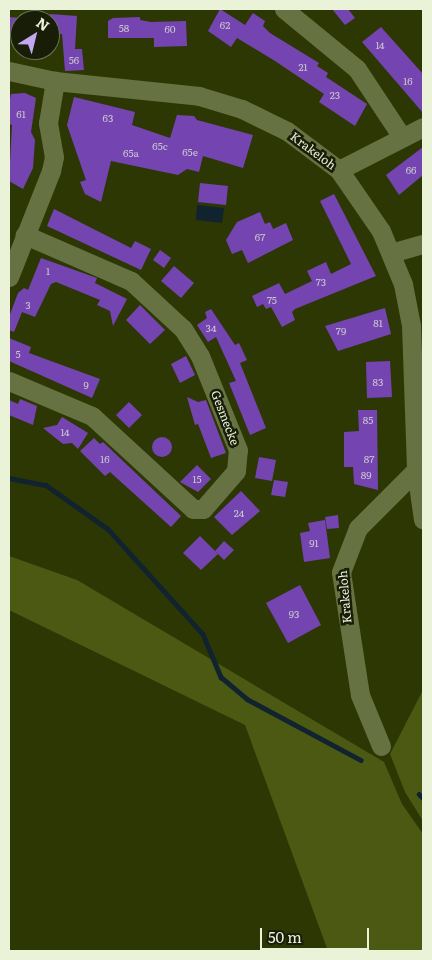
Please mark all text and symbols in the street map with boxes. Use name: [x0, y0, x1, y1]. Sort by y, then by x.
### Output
north arrow: [10, 10, 60, 60]
text: N: [33, 12, 54, 35]
house number: 62: [220, 19, 230, 31]
house number: 58: [119, 22, 129, 34]
house number: 60: [164, 23, 176, 35]
house number: 14: [375, 39, 385, 51]
house number: 56: [69, 54, 79, 66]
house number: 21: [298, 61, 308, 73]
house number: 16: [403, 75, 413, 87]
house number: 23: [330, 89, 340, 101]
house number: 61: [16, 108, 26, 120]
house number: 63: [103, 112, 113, 124]
street label: Krakeloh: [287, 129, 339, 173]
house number: 65c: [152, 140, 168, 152]
house number: 65e: [182, 146, 198, 158]
house number: 65a: [123, 147, 139, 159]
house number: 66: [406, 164, 416, 176]
house number: 67: [255, 231, 265, 243]
house number: 1: [46, 265, 50, 277]
house number: 73: [316, 276, 326, 288]
house number: 75: [267, 294, 277, 306]
house number: 3: [25, 299, 31, 311]
house number: 81: [373, 317, 383, 329]
house number: 34: [206, 322, 216, 334]
house number: 79: [336, 325, 346, 337]
house number: 5: [15, 348, 21, 360]
house number: 83: [373, 376, 383, 388]
house number: 9: [83, 379, 89, 391]
street label: Gesmecke: [208, 389, 242, 447]
house number: 85: [363, 414, 373, 426]
house number: 14: [60, 426, 70, 438]
house number: 16: [100, 453, 110, 465]
house number: 87: [364, 453, 374, 465]
house number: 89: [361, 469, 371, 481]
house number: 15: [192, 473, 202, 485]
house number: 24: [234, 507, 244, 519]
house number: 91: [309, 537, 319, 549]
street label: Krakeloh: [336, 570, 354, 624]
house number: 93: [289, 608, 299, 620]
scale bar: [262, 918, 371, 950]
text: 50 m: [268, 925, 302, 948]

